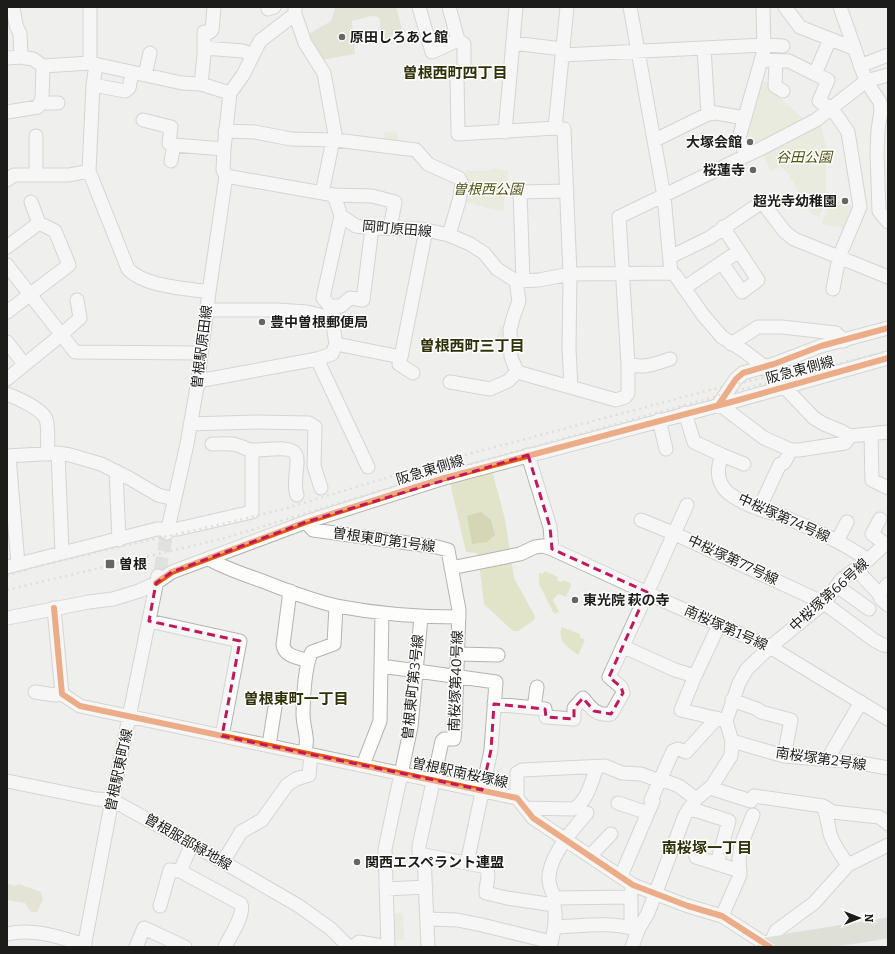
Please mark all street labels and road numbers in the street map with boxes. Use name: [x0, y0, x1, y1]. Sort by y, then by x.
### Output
street label: 岡町原田線: [361, 217, 433, 241]
street label: 曽根駅原田線: [188, 304, 216, 390]
street label: 阪急東側線: [764, 353, 836, 387]
street label: 阪急東側線: [394, 452, 466, 488]
street label: 中桜塚第74号線: [735, 490, 833, 546]
street label: 曽根東町第1号線: [331, 524, 437, 556]
street label: 中桜塚第77号線: [685, 532, 781, 588]
street label: 中桜塚第66号線: [786, 555, 872, 635]
street label: 南桜塚第1号線: [682, 602, 770, 654]
street label: 南桜塚第40号線: [446, 630, 466, 732]
street label: 曽根東町第3号線: [399, 633, 427, 741]
street label: 曽根駅東町線: [102, 727, 136, 813]
street label: 南桜塚第2号線: [774, 744, 868, 774]
street label: 曽根駅南桜塚線: [410, 754, 510, 792]
street label: 曽根服部緑地線: [141, 810, 235, 874]

